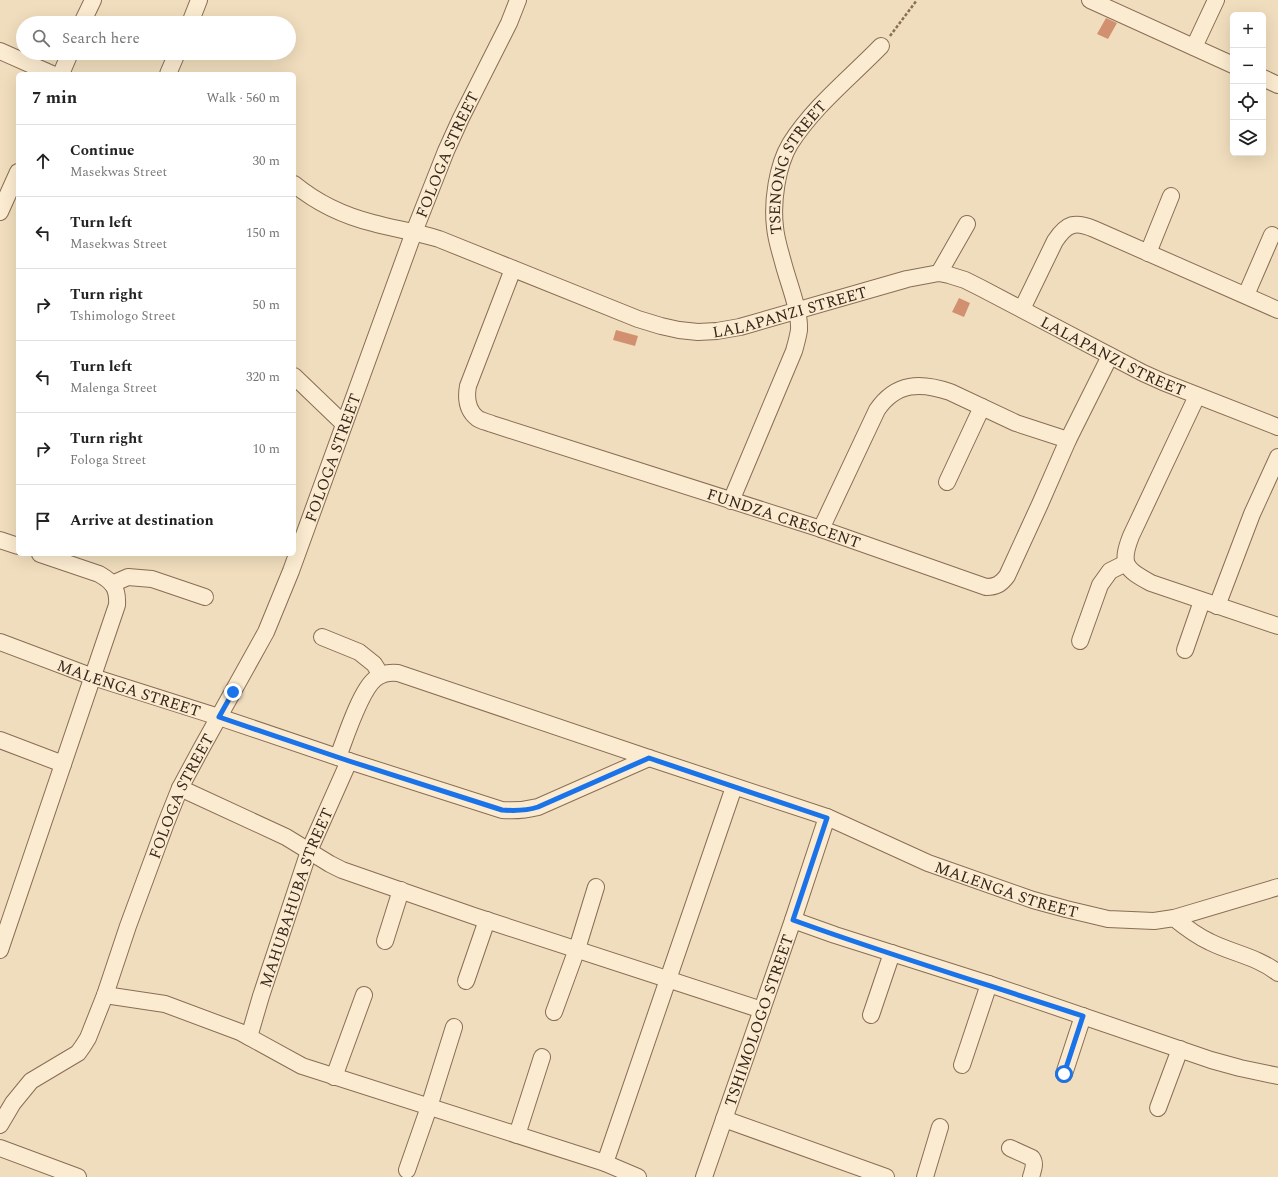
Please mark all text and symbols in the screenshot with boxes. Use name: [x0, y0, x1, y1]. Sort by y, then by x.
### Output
map controls: [1230, 12, 1266, 156]
button: +: [1230, 12, 1266, 48]
search box: [16, 16, 296, 60]
icon: search: [30, 27, 52, 49]
text: Search here: [62, 27, 140, 50]
button: −: [1230, 48, 1266, 84]
button: locate: [1230, 84, 1266, 120]
text: 7 min: [32, 85, 77, 111]
street label: FOLOGA STREET: [410, 87, 486, 222]
text: Walk · 560 m: [206, 88, 280, 108]
street label: TSENONG STREET: [763, 95, 833, 236]
button: layers: [1230, 120, 1266, 156]
text: Continue: [70, 139, 135, 162]
icon: ahead: [32, 150, 54, 172]
text: 30 m: [253, 151, 280, 171]
text: Masekwas Street: [70, 162, 167, 182]
text: Turn left: [70, 211, 132, 234]
icon: left: [32, 222, 54, 244]
text: 150 m: [246, 223, 280, 243]
text: Masekwas Street: [70, 234, 167, 254]
street label: LALAPANZI STREET: [711, 280, 870, 345]
text: Turn right: [70, 283, 143, 306]
icon: right: [32, 294, 54, 316]
text: 50 m: [253, 295, 280, 315]
text: Tshimologo Street: [70, 306, 176, 326]
street label: LALAPANZI STREET: [1036, 310, 1189, 403]
text: Turn left: [70, 355, 132, 378]
icon: left: [32, 366, 54, 388]
text: 320 m: [246, 367, 280, 387]
text: Malenga Street: [70, 378, 157, 398]
street label: FOLOGA STREET: [299, 390, 368, 526]
text: Turn right: [70, 427, 143, 450]
icon: right: [32, 438, 54, 460]
text: 10 m: [253, 439, 280, 459]
text: Fologa Street: [70, 450, 146, 470]
street label: FUNDZA CRESCENT: [704, 482, 864, 555]
text: Arrive at destination: [70, 509, 214, 532]
icon: arrive: [32, 510, 54, 532]
street label: MALENGA STREET: [53, 654, 204, 724]
route end: [224, 683, 242, 701]
street label: FOLOGA STREET: [143, 729, 220, 862]
street label: MAHUBAHUBA STREET: [254, 804, 340, 991]
street label: MALENGA STREET: [931, 855, 1081, 925]
street label: TSHIMOLOGO STREET: [718, 931, 800, 1110]
route start: [1055, 1065, 1073, 1083]

